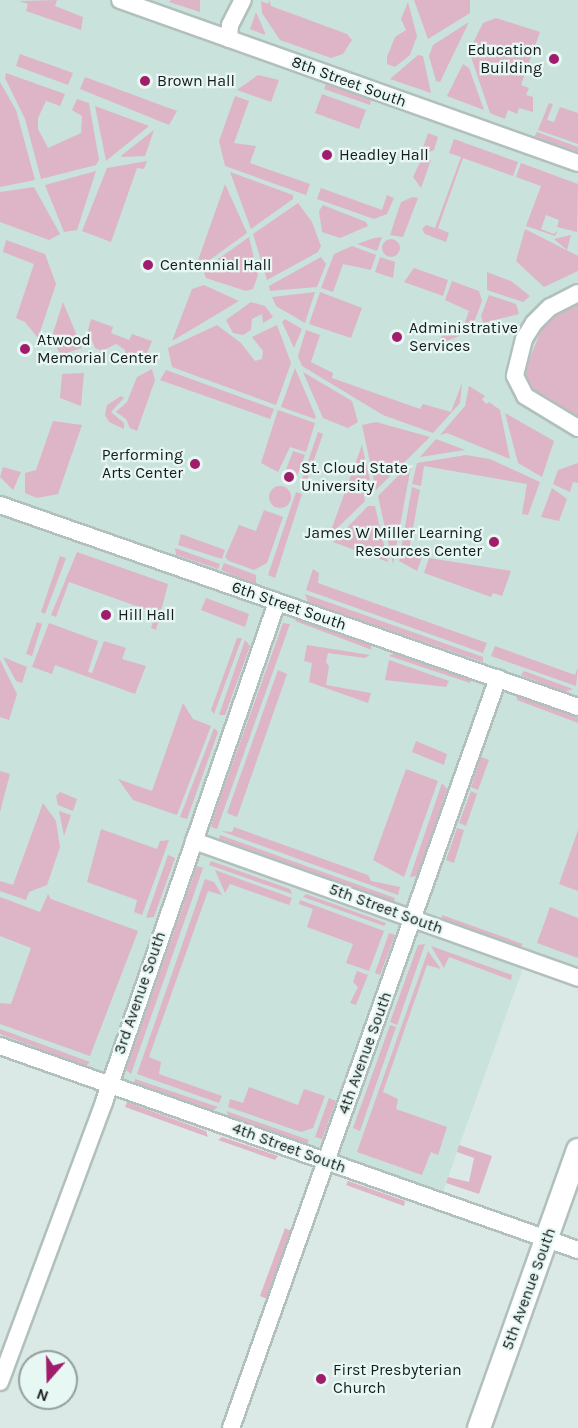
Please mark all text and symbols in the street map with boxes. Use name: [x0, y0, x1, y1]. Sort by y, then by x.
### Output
place label: Education Building: [468, 40, 542, 78]
street label: 8th Street South: [289, 52, 409, 112]
marker: Education Building: [547, 52, 561, 66]
place label: Brown Hall: [157, 71, 235, 91]
marker: Brown Hall: [138, 74, 152, 88]
place label: Headley Hall: [339, 145, 429, 165]
marker: Headley Hall: [320, 148, 334, 162]
place label: Centennial Hall: [160, 255, 272, 275]
marker: Centennial Hall: [141, 258, 155, 272]
place label: Administrative Services: [409, 318, 518, 356]
place label: Atwood Memorial Center: [37, 330, 158, 368]
marker: Administrative Services: [390, 330, 404, 344]
marker: Atwood Memorial Center: [18, 342, 32, 356]
place label: Performing Arts Center: [102, 445, 183, 483]
marker: Performing Arts Center: [188, 457, 202, 471]
place label: St. Cloud State University: [301, 458, 408, 496]
marker: St. Cloud State University: [282, 470, 296, 484]
place label: James W Miller Learning Resources Center: [305, 523, 482, 561]
marker: James W Miller Learning Resources Center: [487, 535, 501, 549]
street label: 6th Street South: [229, 577, 349, 635]
place label: Hill Hall: [118, 605, 175, 625]
marker: Hill Hall: [99, 608, 113, 622]
street label: 5th Street South: [326, 879, 446, 939]
street label: 3rd Avenue South: [110, 929, 170, 1057]
street label: 4th Avenue South: [334, 989, 396, 1117]
street label: 4th Street South: [229, 1118, 349, 1178]
street label: 5th Avenue South: [498, 1225, 560, 1353]
north arrow: [18, 1350, 78, 1410]
place label: First Presbyterian Church: [333, 1360, 462, 1398]
marker: First Presbyterian Church: [314, 1372, 328, 1386]
text: N: [34, 1385, 51, 1406]

